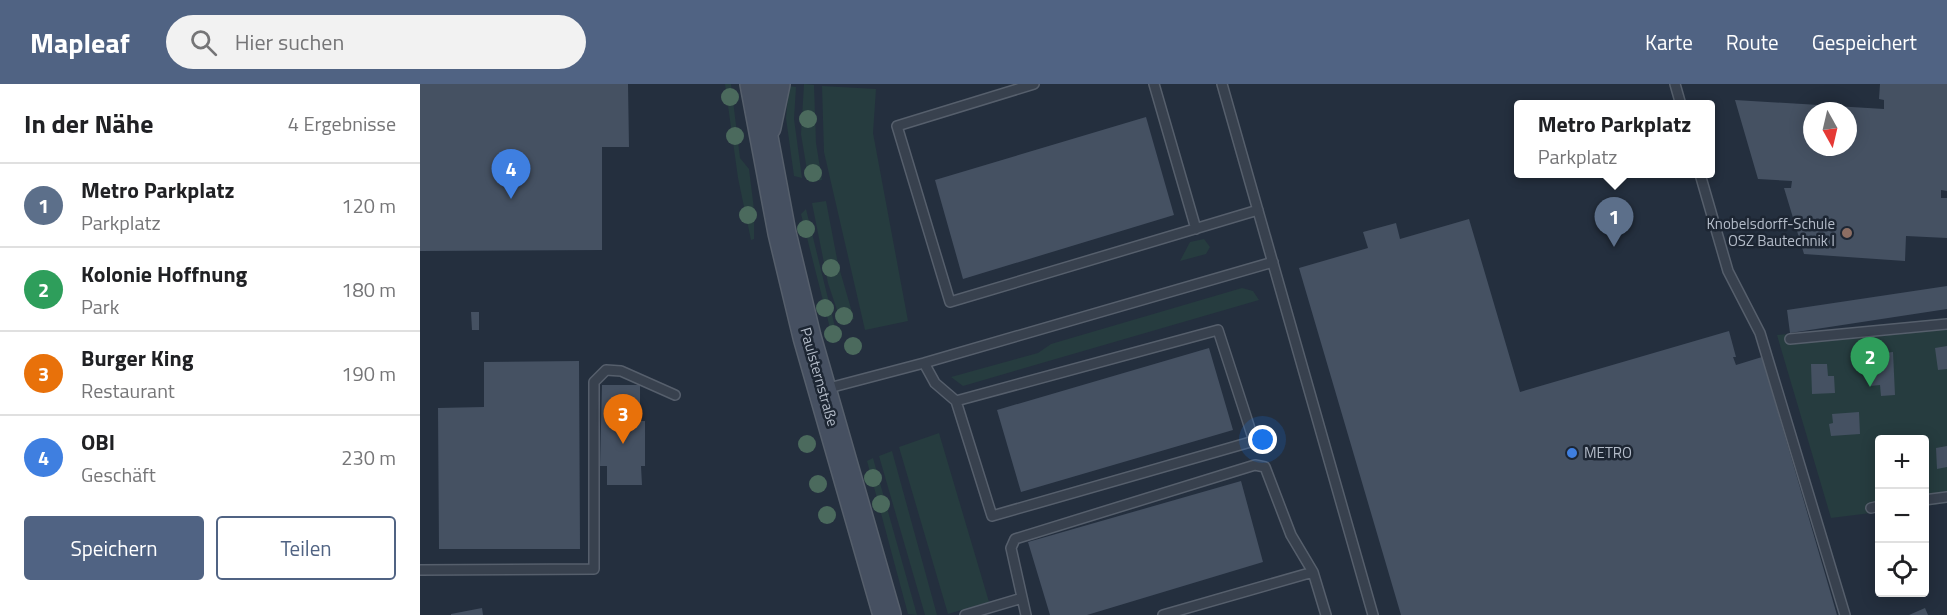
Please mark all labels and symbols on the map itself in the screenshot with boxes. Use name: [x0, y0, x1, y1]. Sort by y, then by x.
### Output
north arrow: [1803, 102, 1857, 156]
pin: 4: [492, 150, 530, 199]
pin: 1: [1594, 198, 1634, 247]
place label: Knobelsdorff-Schule OSZ Bautechnik I: [1706, 212, 1835, 252]
marker: Knobelsdorff-Schule OSZ Bautechnik I: [1840, 226, 1854, 240]
street label: Paulsternstraße: [794, 325, 845, 429]
pin: 2: [1850, 338, 1890, 387]
pin: 3: [604, 394, 642, 444]
your location: [1248, 425, 1277, 454]
place label: METRO: [1584, 441, 1632, 464]
marker: METRO: [1565, 446, 1579, 460]

